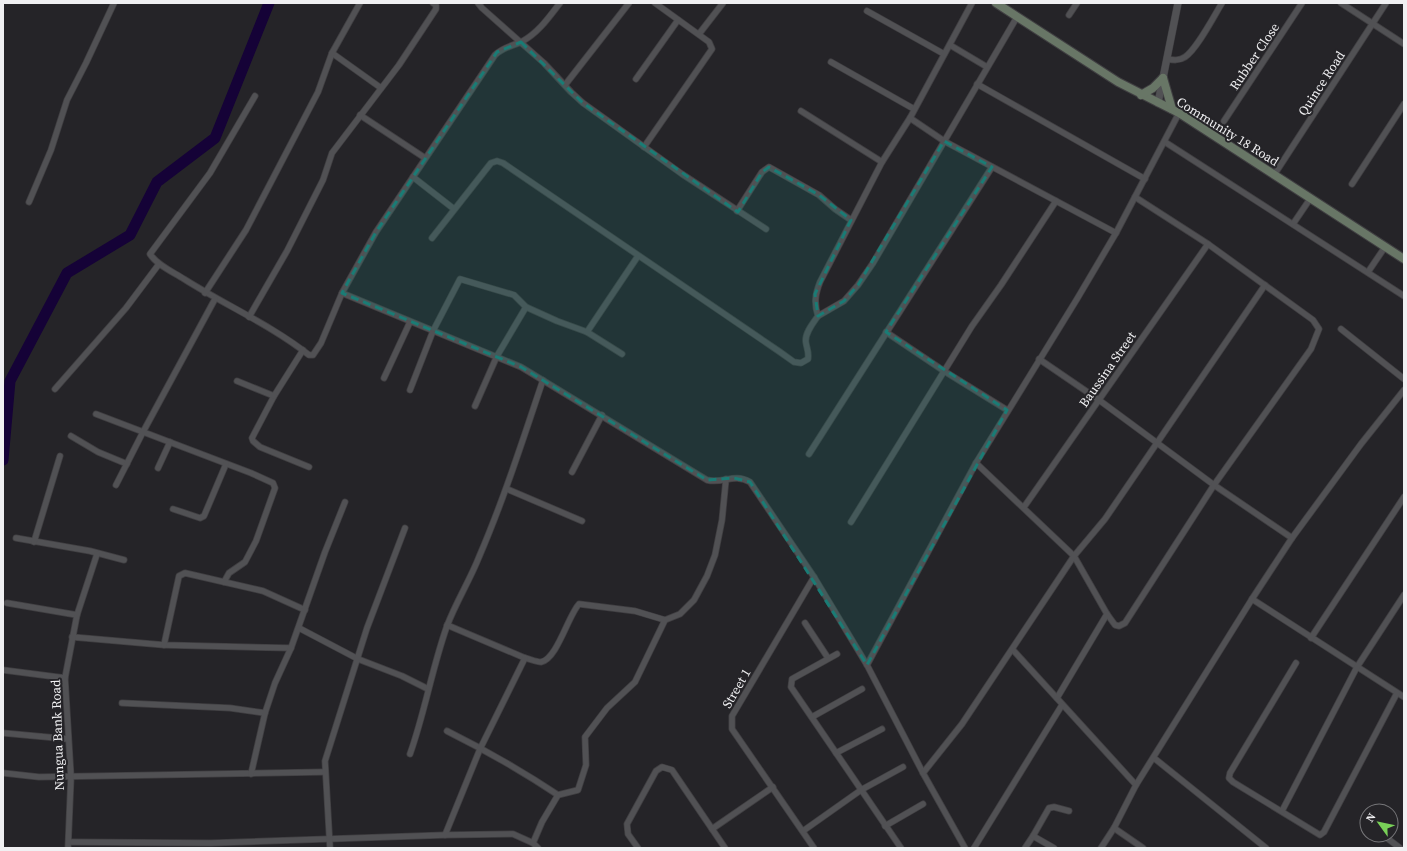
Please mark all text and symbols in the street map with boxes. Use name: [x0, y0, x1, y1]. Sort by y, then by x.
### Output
street label: Rubber Close: [1226, 19, 1283, 93]
street label: Quince Road: [1294, 47, 1349, 119]
street label: Community 18 Road: [1173, 93, 1283, 170]
street label: Baussina Street: [1075, 327, 1140, 410]
street label: Street 1: [718, 665, 755, 711]
street label: Nungua Bank Road: [47, 679, 68, 791]
north arrow: [1359, 803, 1399, 843]
text: N: [1363, 810, 1380, 825]

